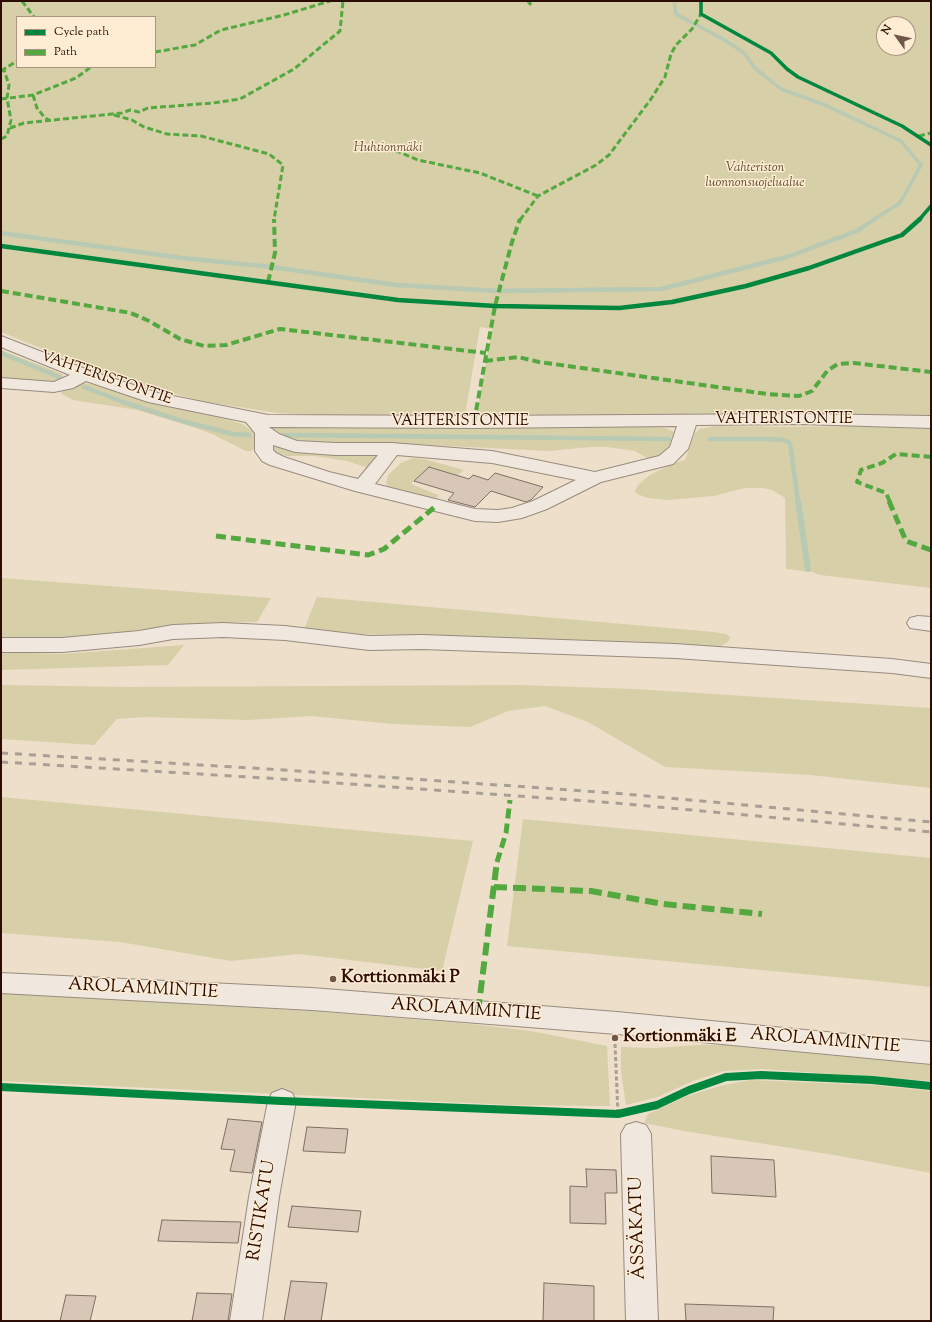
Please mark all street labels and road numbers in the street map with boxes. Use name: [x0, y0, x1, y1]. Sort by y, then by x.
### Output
street label: VAHTERISTONTIE: [38, 348, 174, 410]
street label: VAHTERISTONTIE: [715, 411, 853, 429]
street label: VAHTERISTONTIE: [391, 413, 529, 431]
street label: AROLAMMINTIE: [67, 975, 219, 1005]
street label: AROLAMMINTIE: [390, 995, 542, 1027]
street label: AROLAMMINTIE: [749, 1025, 901, 1059]
street label: RISTIKATU: [244, 1159, 282, 1263]
street label: ÄSSÄKATU: [626, 1176, 652, 1280]

